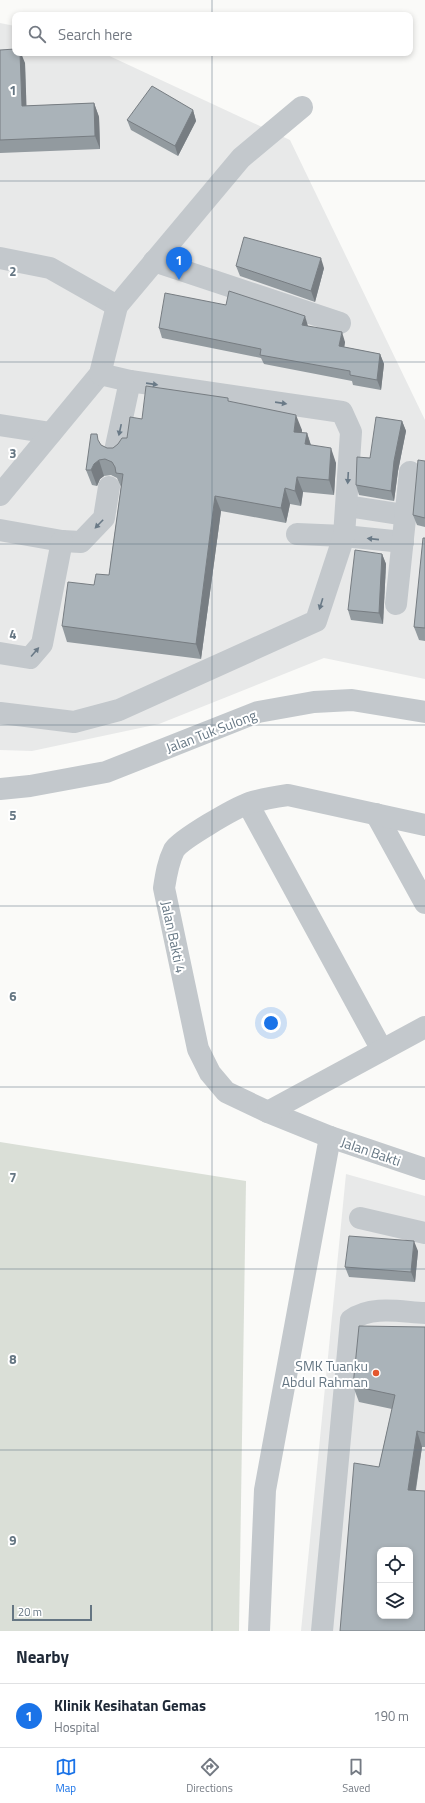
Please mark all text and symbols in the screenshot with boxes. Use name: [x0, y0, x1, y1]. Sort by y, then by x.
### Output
search box: [12, 12, 413, 56]
icon: search: [26, 23, 48, 45]
text: Search here: [58, 23, 132, 46]
text: 1: [9, 80, 17, 100]
pin: 1: [166, 247, 192, 280]
text: 2: [9, 261, 17, 281]
one-way arrow: [146, 381, 158, 387]
one-way arrow: [275, 400, 287, 406]
one-way arrow: [116, 424, 122, 436]
text: 3: [9, 443, 17, 463]
one-way arrow: [345, 472, 352, 484]
one-way arrow: [94, 519, 104, 529]
one-way arrow: [367, 536, 379, 542]
one-way arrow: [318, 598, 324, 610]
text: 4: [9, 624, 17, 644]
one-way arrow: [31, 646, 40, 657]
street label: Jalan Tuk Sulong: [163, 704, 259, 758]
text: 5: [9, 805, 17, 825]
street label: Jalan Bakti 4: [156, 899, 192, 975]
text: 6: [9, 986, 17, 1006]
your location: [261, 1013, 281, 1033]
street label: Jalan Bakti: [338, 1131, 404, 1171]
text: 7: [9, 1167, 17, 1187]
text: 8: [9, 1349, 17, 1369]
place label: SMK Tuanku Abdul Rahman: [282, 1355, 368, 1392]
marker: SMK Tuanku Abdul Rahman: [371, 1368, 381, 1378]
text: 9: [9, 1530, 17, 1550]
map controls: [377, 1547, 413, 1619]
button: locate: [377, 1547, 413, 1583]
button: layers: [377, 1583, 413, 1619]
scale bar: [12, 1603, 92, 1622]
text: 20 m: [18, 1604, 42, 1620]
text: Nearby: [16, 1644, 69, 1670]
text: Klinik Kesihatan Gemas: [54, 1694, 206, 1717]
text: 1: [25, 1706, 33, 1726]
text: 190 m: [373, 1706, 409, 1726]
text: Hospital: [54, 1717, 99, 1737]
tab: Map: [55, 1756, 77, 1796]
tab: Directions: [186, 1756, 233, 1796]
tab: Saved: [342, 1756, 370, 1796]

